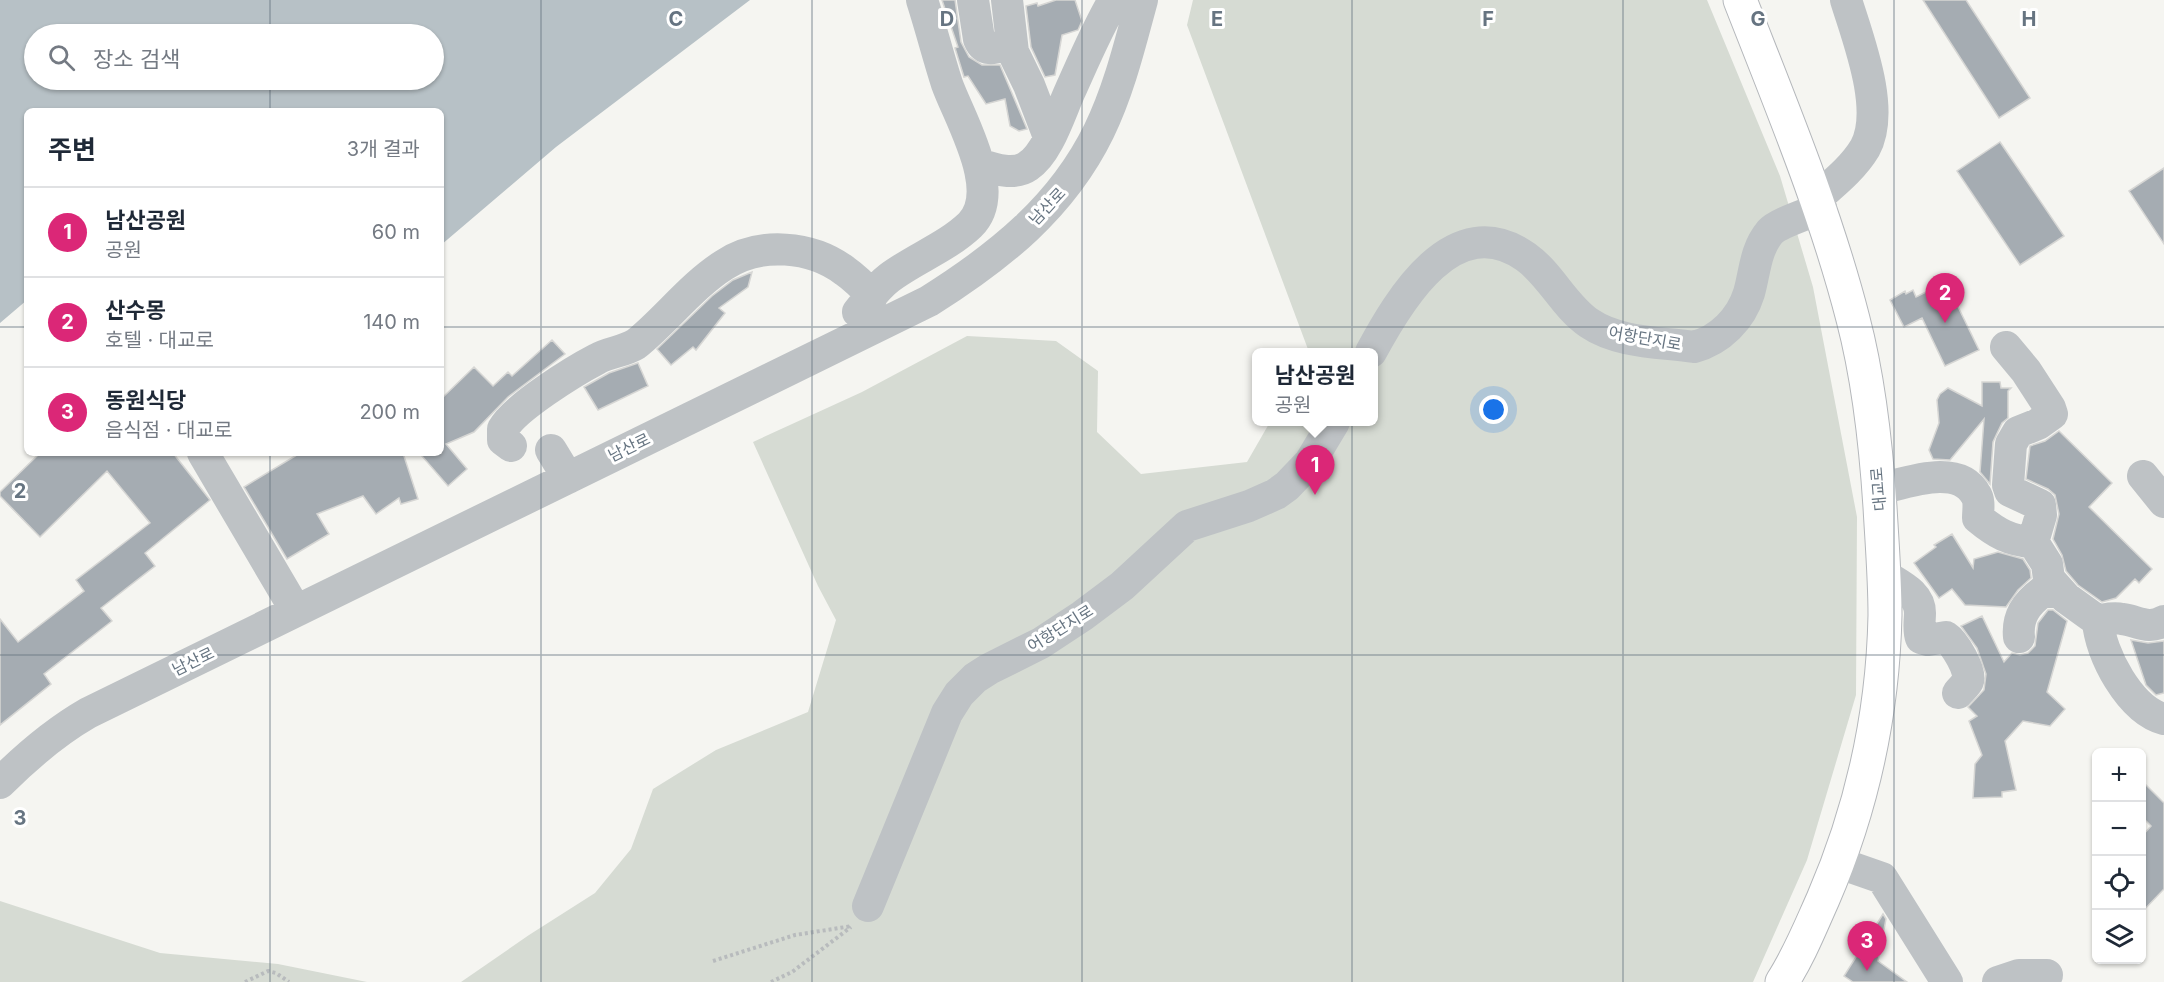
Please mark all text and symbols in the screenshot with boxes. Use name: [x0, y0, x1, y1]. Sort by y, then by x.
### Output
text: C: [669, 7, 683, 31]
text: D: [940, 7, 954, 31]
text: E: [1211, 7, 1223, 31]
text: F: [1482, 7, 1494, 31]
text: G: [1750, 7, 1766, 31]
text: H: [2022, 7, 2036, 31]
search box: [24, 24, 444, 90]
icon: search: [45, 41, 78, 74]
text: 장소 검색: [93, 46, 180, 72]
text: 주변: [48, 134, 96, 165]
text: 3개 결과: [347, 137, 420, 161]
street label: 남산로: [1025, 183, 1070, 229]
text: 남산공원: [105, 207, 186, 233]
text: 1: [63, 220, 72, 244]
text: 60 m: [372, 220, 420, 244]
text: 공원: [105, 238, 142, 262]
pin: 2: [1926, 274, 1964, 323]
text: 산수몽: [105, 297, 166, 323]
text: 2: [61, 310, 74, 334]
text: 140 m: [363, 310, 420, 334]
street label: 어항단지로: [1607, 322, 1683, 354]
text: 호텔 · 대교로: [105, 328, 214, 352]
popup: [1252, 348, 1378, 426]
text: 남산공원: [1275, 362, 1355, 388]
text: 동원식당: [105, 387, 186, 413]
text: 공원: [1275, 393, 1311, 417]
your location: [1479, 395, 1508, 424]
text: 3: [61, 400, 74, 424]
text: 200 m: [359, 400, 420, 424]
text: 음식점 · 대교로: [105, 418, 232, 442]
street label: 남산로: [605, 428, 653, 466]
pin: 1: [1296, 446, 1334, 495]
street label: 대교로: [1866, 466, 1890, 512]
text: 2: [14, 479, 26, 503]
street label: 어항단지로: [1023, 600, 1097, 656]
street label: 남산로: [169, 642, 217, 680]
map controls: [2092, 748, 2146, 964]
button: +: [2092, 748, 2146, 802]
button: −: [2092, 802, 2146, 856]
text: 3: [14, 806, 26, 830]
button: locate: [2092, 856, 2146, 910]
button: layers: [2092, 910, 2146, 964]
pin: 3: [1848, 922, 1886, 971]

